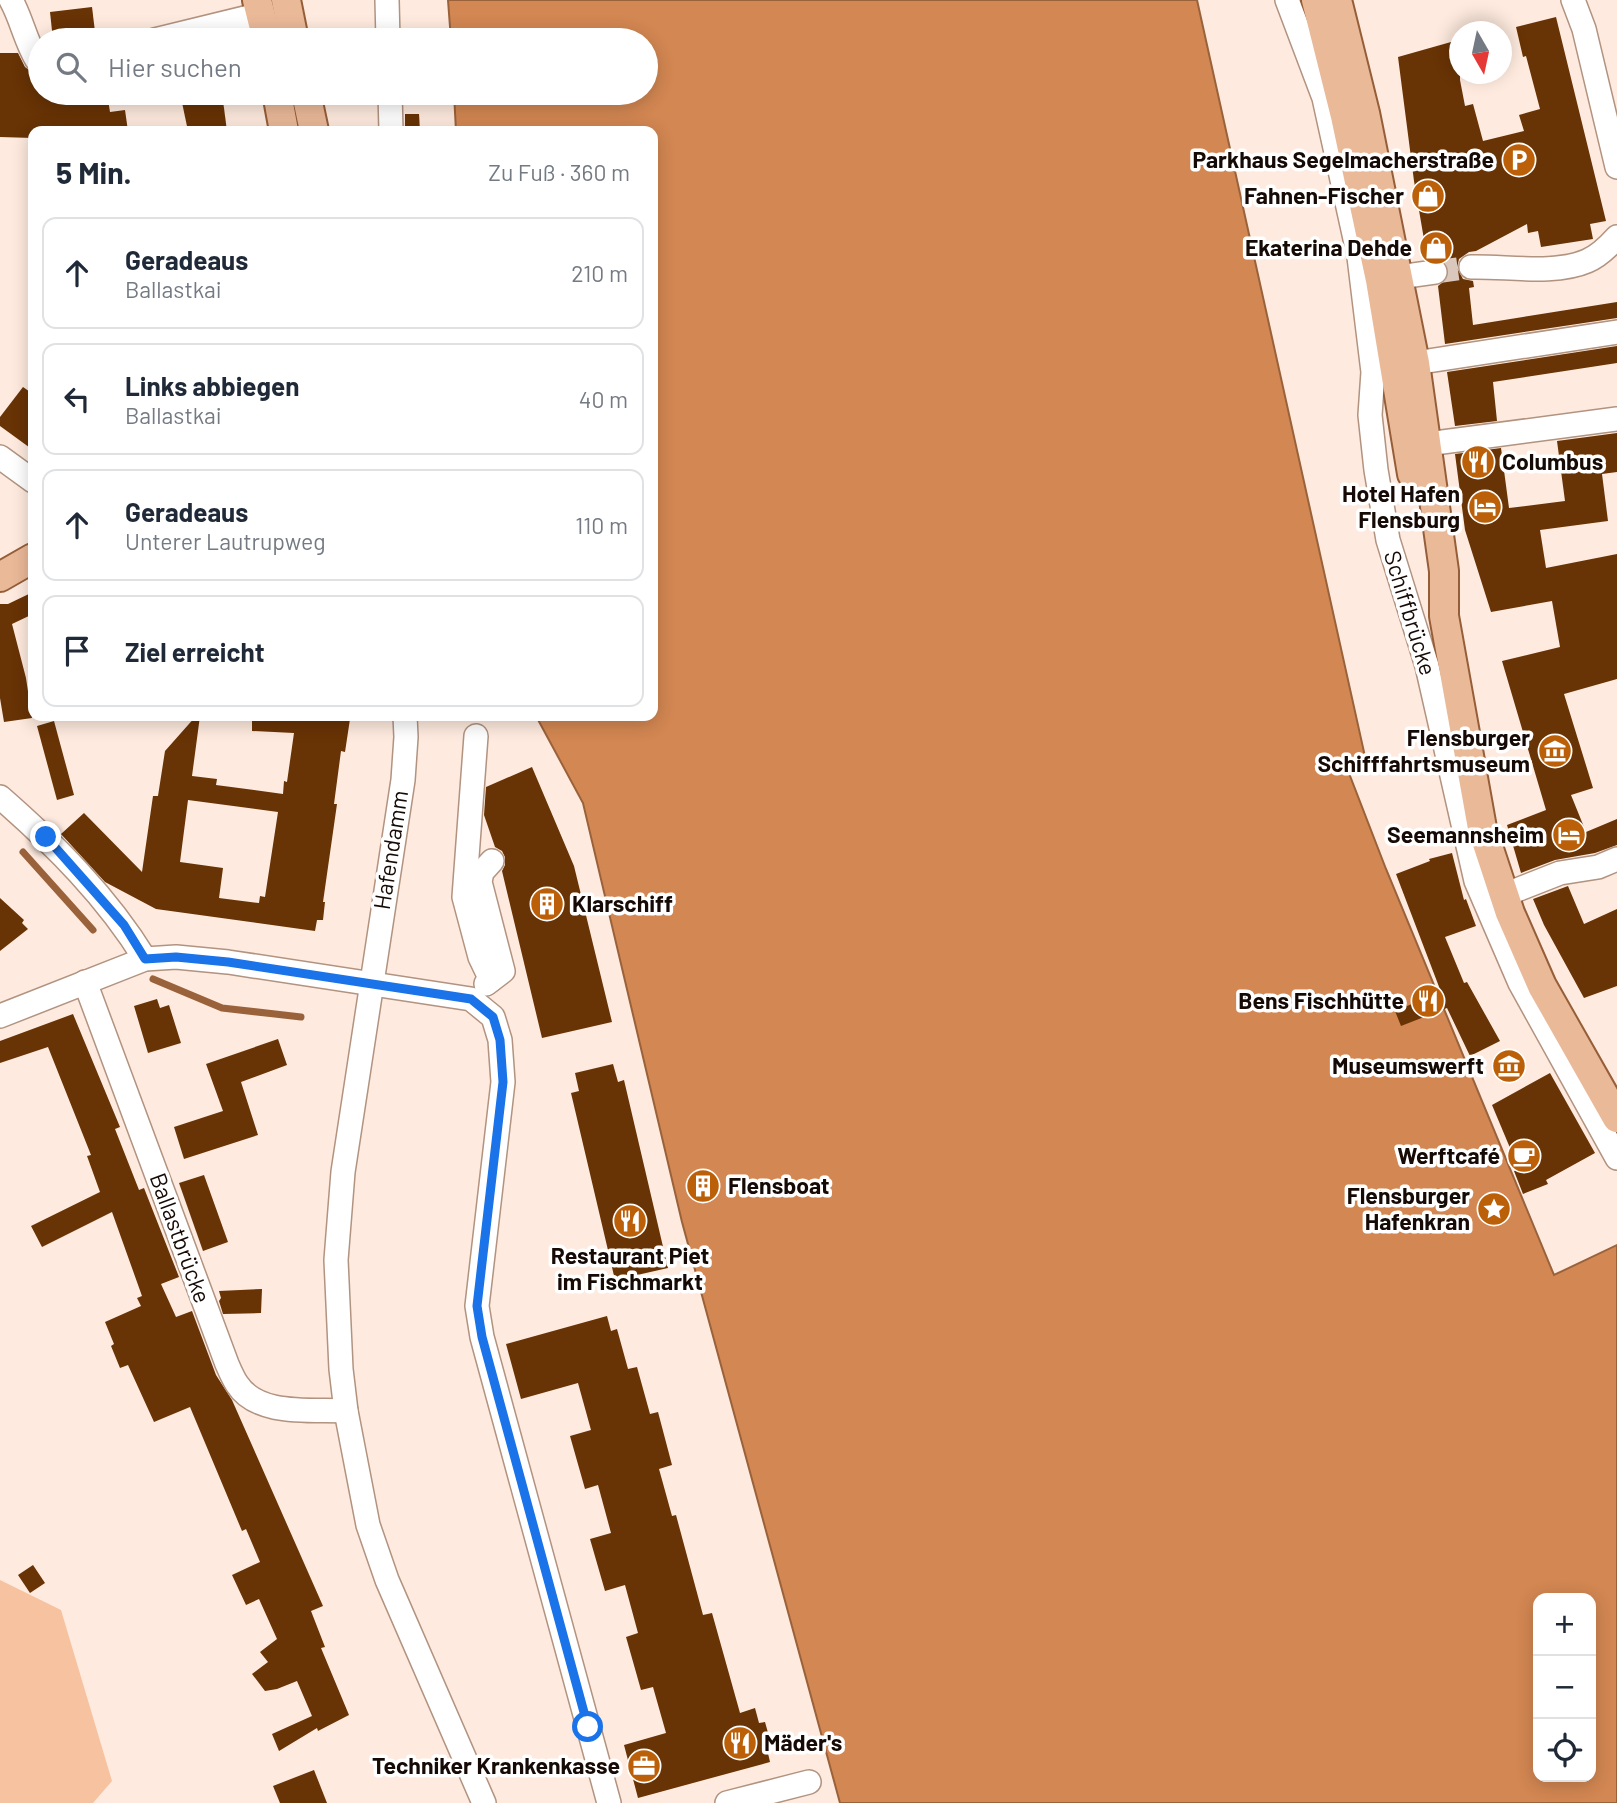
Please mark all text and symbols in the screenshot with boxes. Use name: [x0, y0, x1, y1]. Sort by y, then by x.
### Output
north arrow: [1449, 21, 1512, 84]
search box: [28, 28, 658, 105]
icon: search: [52, 48, 90, 86]
text: Hier suchen: [108, 51, 242, 82]
parking icon: Parkhaus Segelmacherstraße: [1500, 141, 1538, 179]
place label: Parkhaus Segelmacherstraße: [1192, 145, 1494, 173]
text: 5 Min.: [56, 154, 132, 190]
text: Zu Fuß · 360 m: [488, 158, 630, 186]
shop icon: Fahnen-Fischer: [1409, 177, 1447, 215]
place label: Fahnen-Fischer: [1244, 181, 1404, 209]
shop icon: Ekaterina Dehde: [1417, 229, 1455, 267]
place label: Ekaterina Dehde: [1245, 233, 1412, 261]
text: Geradeaus: [125, 244, 248, 275]
icon: ahead: [58, 254, 96, 292]
text: 210 m: [571, 259, 628, 287]
text: Ballastkai: [125, 275, 222, 303]
text: Links abbiegen: [125, 370, 299, 401]
icon: left: [58, 380, 96, 418]
text: 40 m: [579, 385, 628, 413]
text: Ballastkai: [125, 401, 222, 429]
restaurant icon: Columbus: [1459, 443, 1497, 481]
place label: Columbus: [1502, 447, 1603, 475]
place label: Hotel Hafen Flensburg: [1342, 479, 1460, 533]
hotel icon: Hotel Hafen Flensburg: [1466, 488, 1504, 526]
text: Geradeaus: [125, 496, 248, 527]
icon: ahead: [58, 506, 96, 544]
text: 110 m: [575, 511, 628, 539]
text: Unterer Lautrupweg: [125, 527, 326, 555]
street label: Schiffbrücke: [1379, 547, 1443, 678]
icon: arrive: [58, 632, 96, 670]
text: Ziel erreicht: [125, 636, 265, 667]
place label: Flensburger Schifffahrtsmuseum: [1317, 723, 1530, 777]
museum icon: Flensburger Schifffahrtsmuseum: [1536, 732, 1574, 770]
street label: Hafendamm: [367, 788, 413, 912]
hotel icon: Seemannsheim: [1550, 816, 1588, 854]
place label: Seemannsheim: [1387, 820, 1544, 848]
route end: [30, 821, 61, 852]
building icon: Klarschiff: [528, 885, 566, 923]
place label: Klarschiff: [572, 889, 673, 917]
restaurant icon: Bens Fischhütte: [1409, 982, 1447, 1020]
place label: Bens Fischhütte: [1238, 986, 1404, 1014]
museum icon: Museumswerft: [1490, 1047, 1528, 1085]
place label: Museumswerft: [1332, 1051, 1484, 1079]
cafe icon: Werftcafé: [1505, 1137, 1543, 1175]
place label: Werftcafé: [1397, 1141, 1500, 1169]
building icon: Flensboat: [684, 1167, 722, 1205]
street label: Ballastbrücke: [144, 1169, 217, 1307]
place label: Flensboat: [728, 1171, 830, 1199]
place label: Flensburger Hafenkran: [1347, 1181, 1470, 1235]
place icon: Flensburger Hafenkran: [1475, 1190, 1513, 1228]
restaurant icon: Restaurant Piet im Fischmarkt: [611, 1202, 649, 1240]
place label: Restaurant Piet im Fischmarkt: [551, 1241, 709, 1295]
map controls: [1533, 1593, 1596, 1782]
button: +: [1533, 1593, 1596, 1656]
button: −: [1533, 1656, 1596, 1719]
route start: [572, 1711, 603, 1742]
button: locate: [1533, 1719, 1596, 1782]
restaurant icon: Mäder's: [721, 1724, 759, 1762]
place label: Mäder's: [764, 1728, 842, 1756]
office icon: Techniker Krankenkasse: [625, 1747, 663, 1785]
place label: Techniker Krankenkasse: [372, 1751, 620, 1779]

